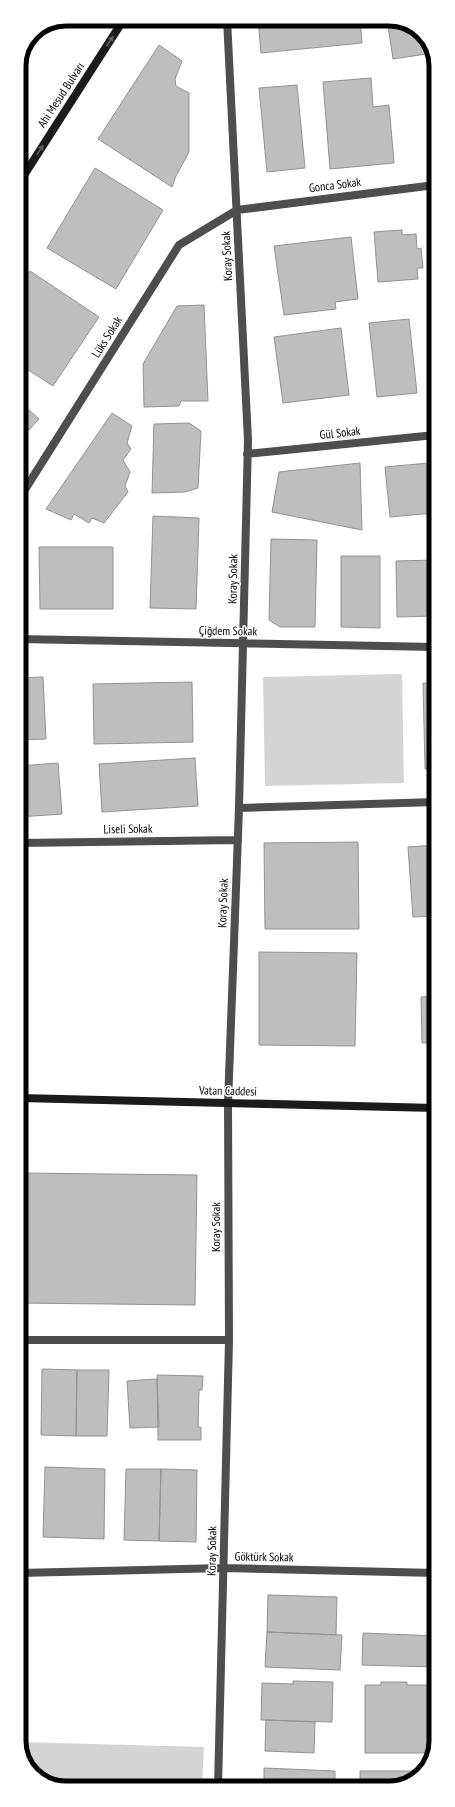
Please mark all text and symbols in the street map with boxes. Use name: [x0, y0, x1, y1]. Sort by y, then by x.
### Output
one-way arrow: [106, 36, 114, 46]
street label: Ahi Mesud Bulvarı: [34, 59, 87, 130]
one-way arrow: [36, 145, 44, 156]
street label: Gonca Sokak: [308, 174, 362, 195]
street label: Koray Sokak: [218, 230, 235, 281]
street label: Lüks Sokak: [88, 313, 125, 360]
street label: Gül Sokak: [319, 423, 361, 442]
street label: Koray Sokak: [225, 554, 240, 604]
street label: Çiğdem Sokak: [199, 622, 258, 639]
street label: Liseli Sokak: [103, 821, 153, 836]
street label: Koray Sokak: [214, 877, 231, 928]
street label: Vatan Caddesi: [198, 1082, 257, 1099]
street label: Koray Sokak: [208, 1202, 223, 1252]
street label: Koray Sokak: [204, 1526, 219, 1576]
street label: Göktürk Sokak: [234, 1548, 294, 1565]

